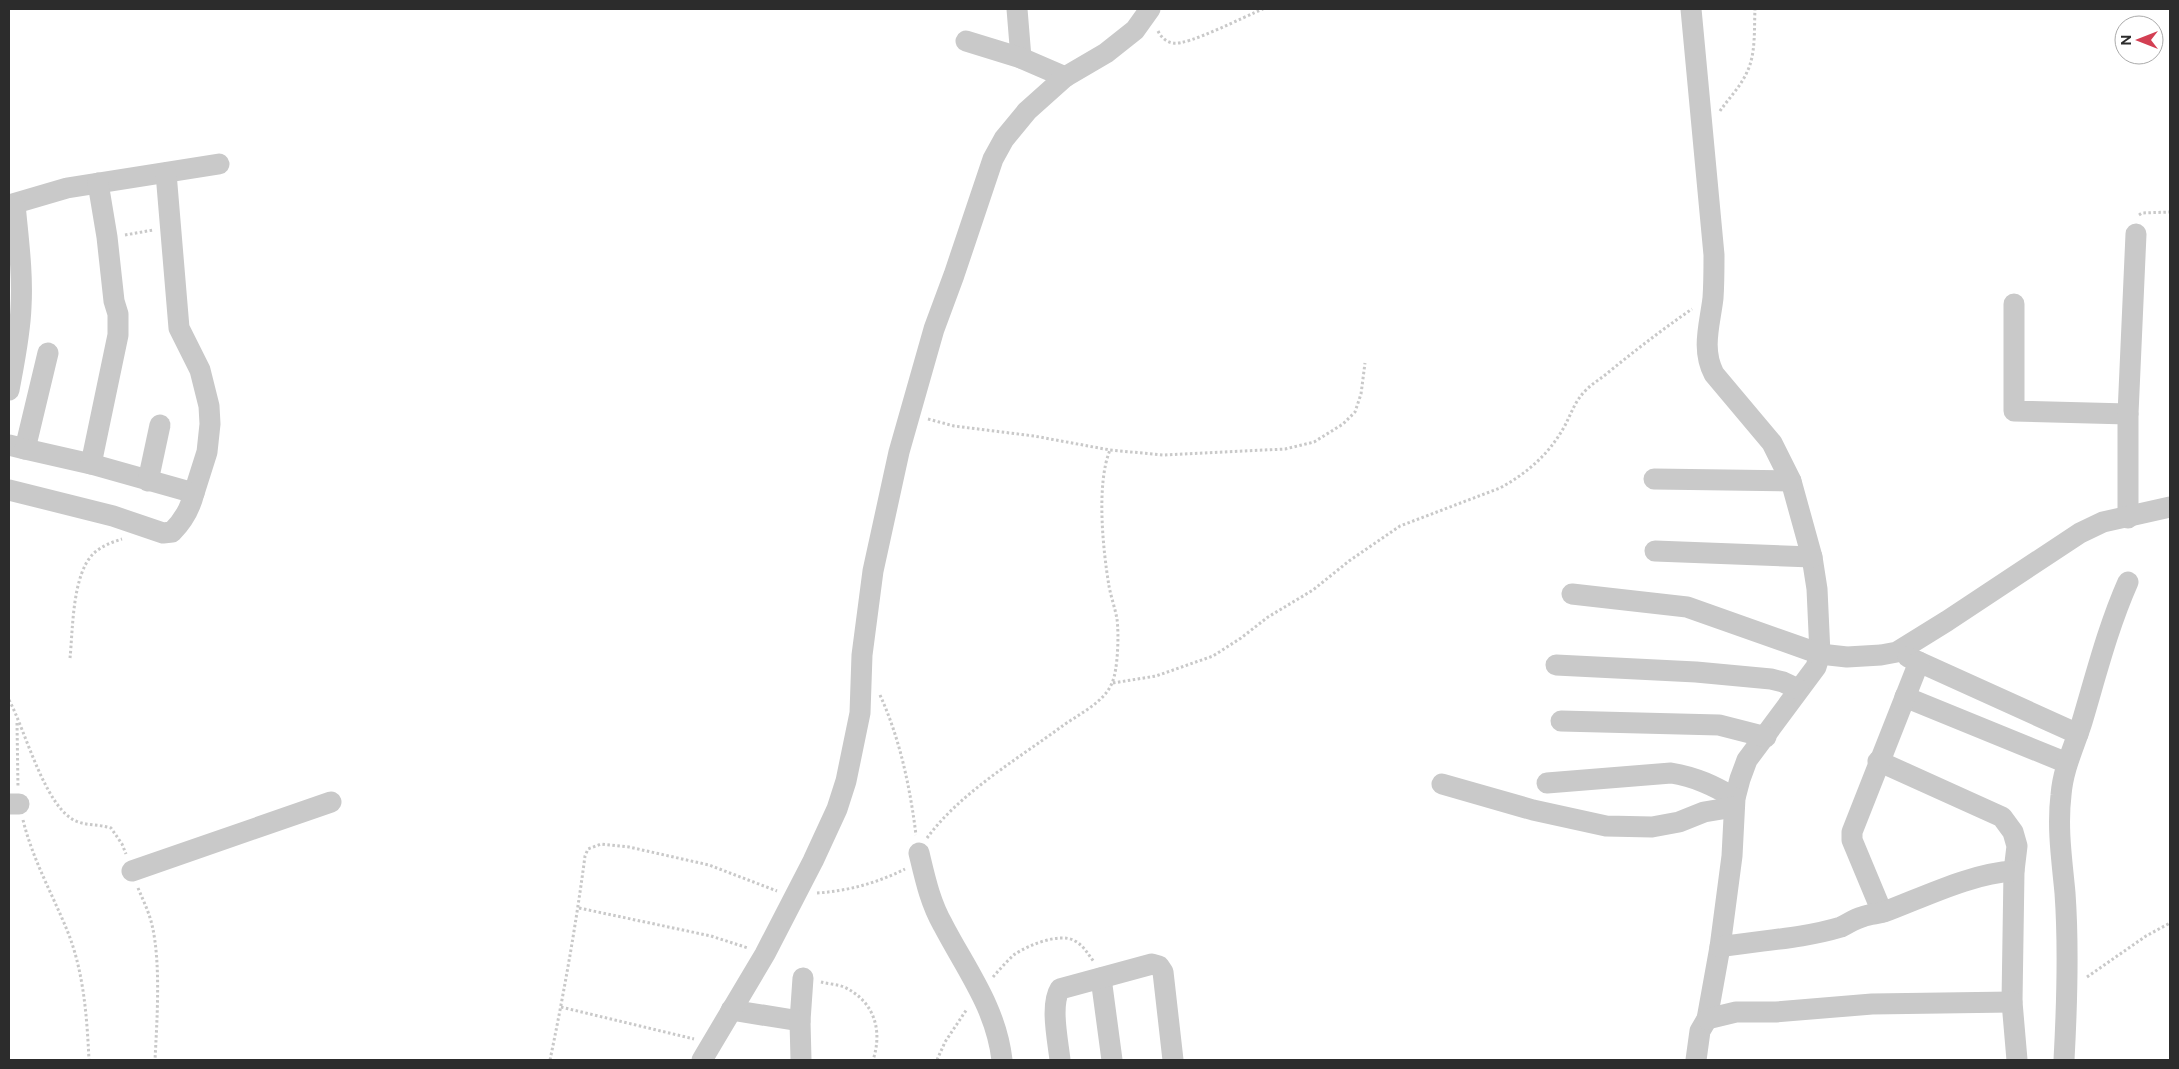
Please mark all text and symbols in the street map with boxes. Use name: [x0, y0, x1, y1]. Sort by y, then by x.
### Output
north arrow: [2114, 15, 2164, 65]
text: N: [2118, 35, 2135, 45]

